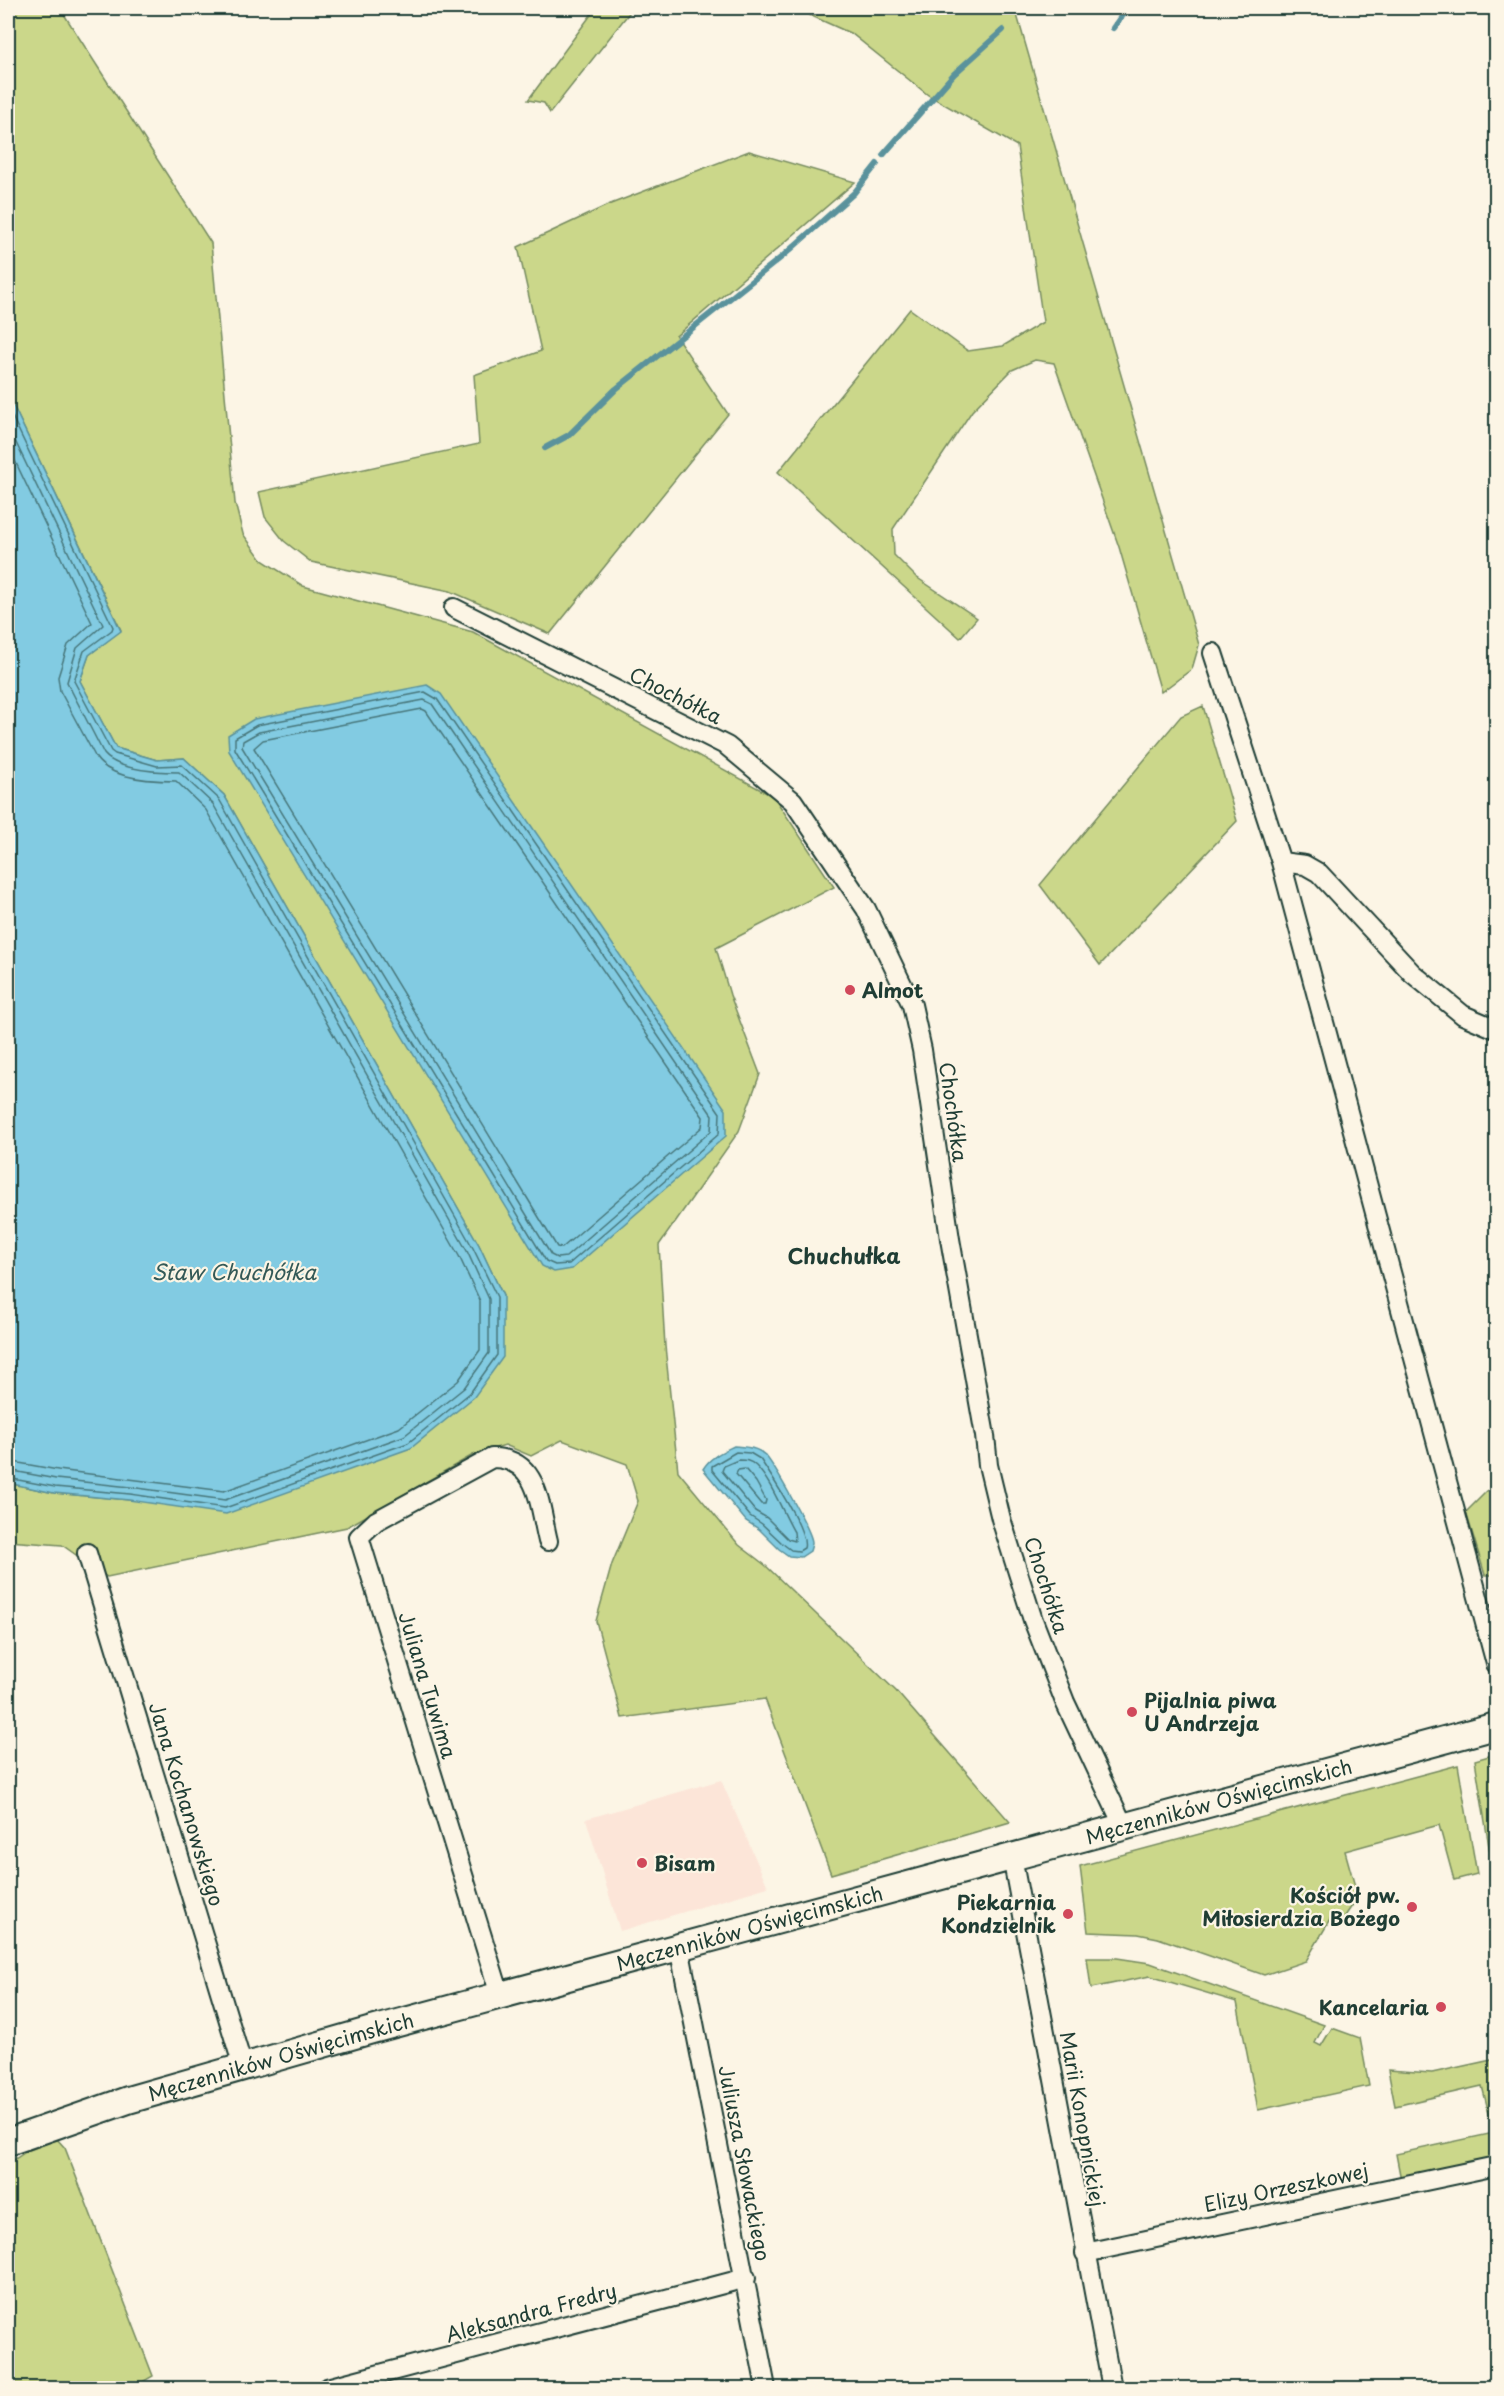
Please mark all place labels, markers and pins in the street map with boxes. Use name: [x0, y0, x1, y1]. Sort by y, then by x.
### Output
place label: Almot: [862, 975, 924, 1005]
marker: Almot: [843, 983, 857, 997]
place label: Pijalnia piwa U Andrzeja: [1144, 1685, 1277, 1738]
marker: Pijalnia piwa U Andrzeja: [1125, 1705, 1139, 1719]
place label: Bisam: [654, 1848, 716, 1878]
marker: Bisam: [635, 1856, 649, 1870]
place label: Kościół pw. Miłosierdzia Bożego: [1202, 1880, 1400, 1933]
place label: Piekarnia Kondzielnik: [941, 1887, 1057, 1940]
marker: Kościół pw. Miłosierdzia Bożego: [1405, 1900, 1419, 1914]
marker: Piekarnia Kondzielnik: [1061, 1907, 1075, 1921]
place label: Kancelaria: [1319, 1992, 1429, 2022]
marker: Kancelaria: [1434, 2000, 1448, 2014]

